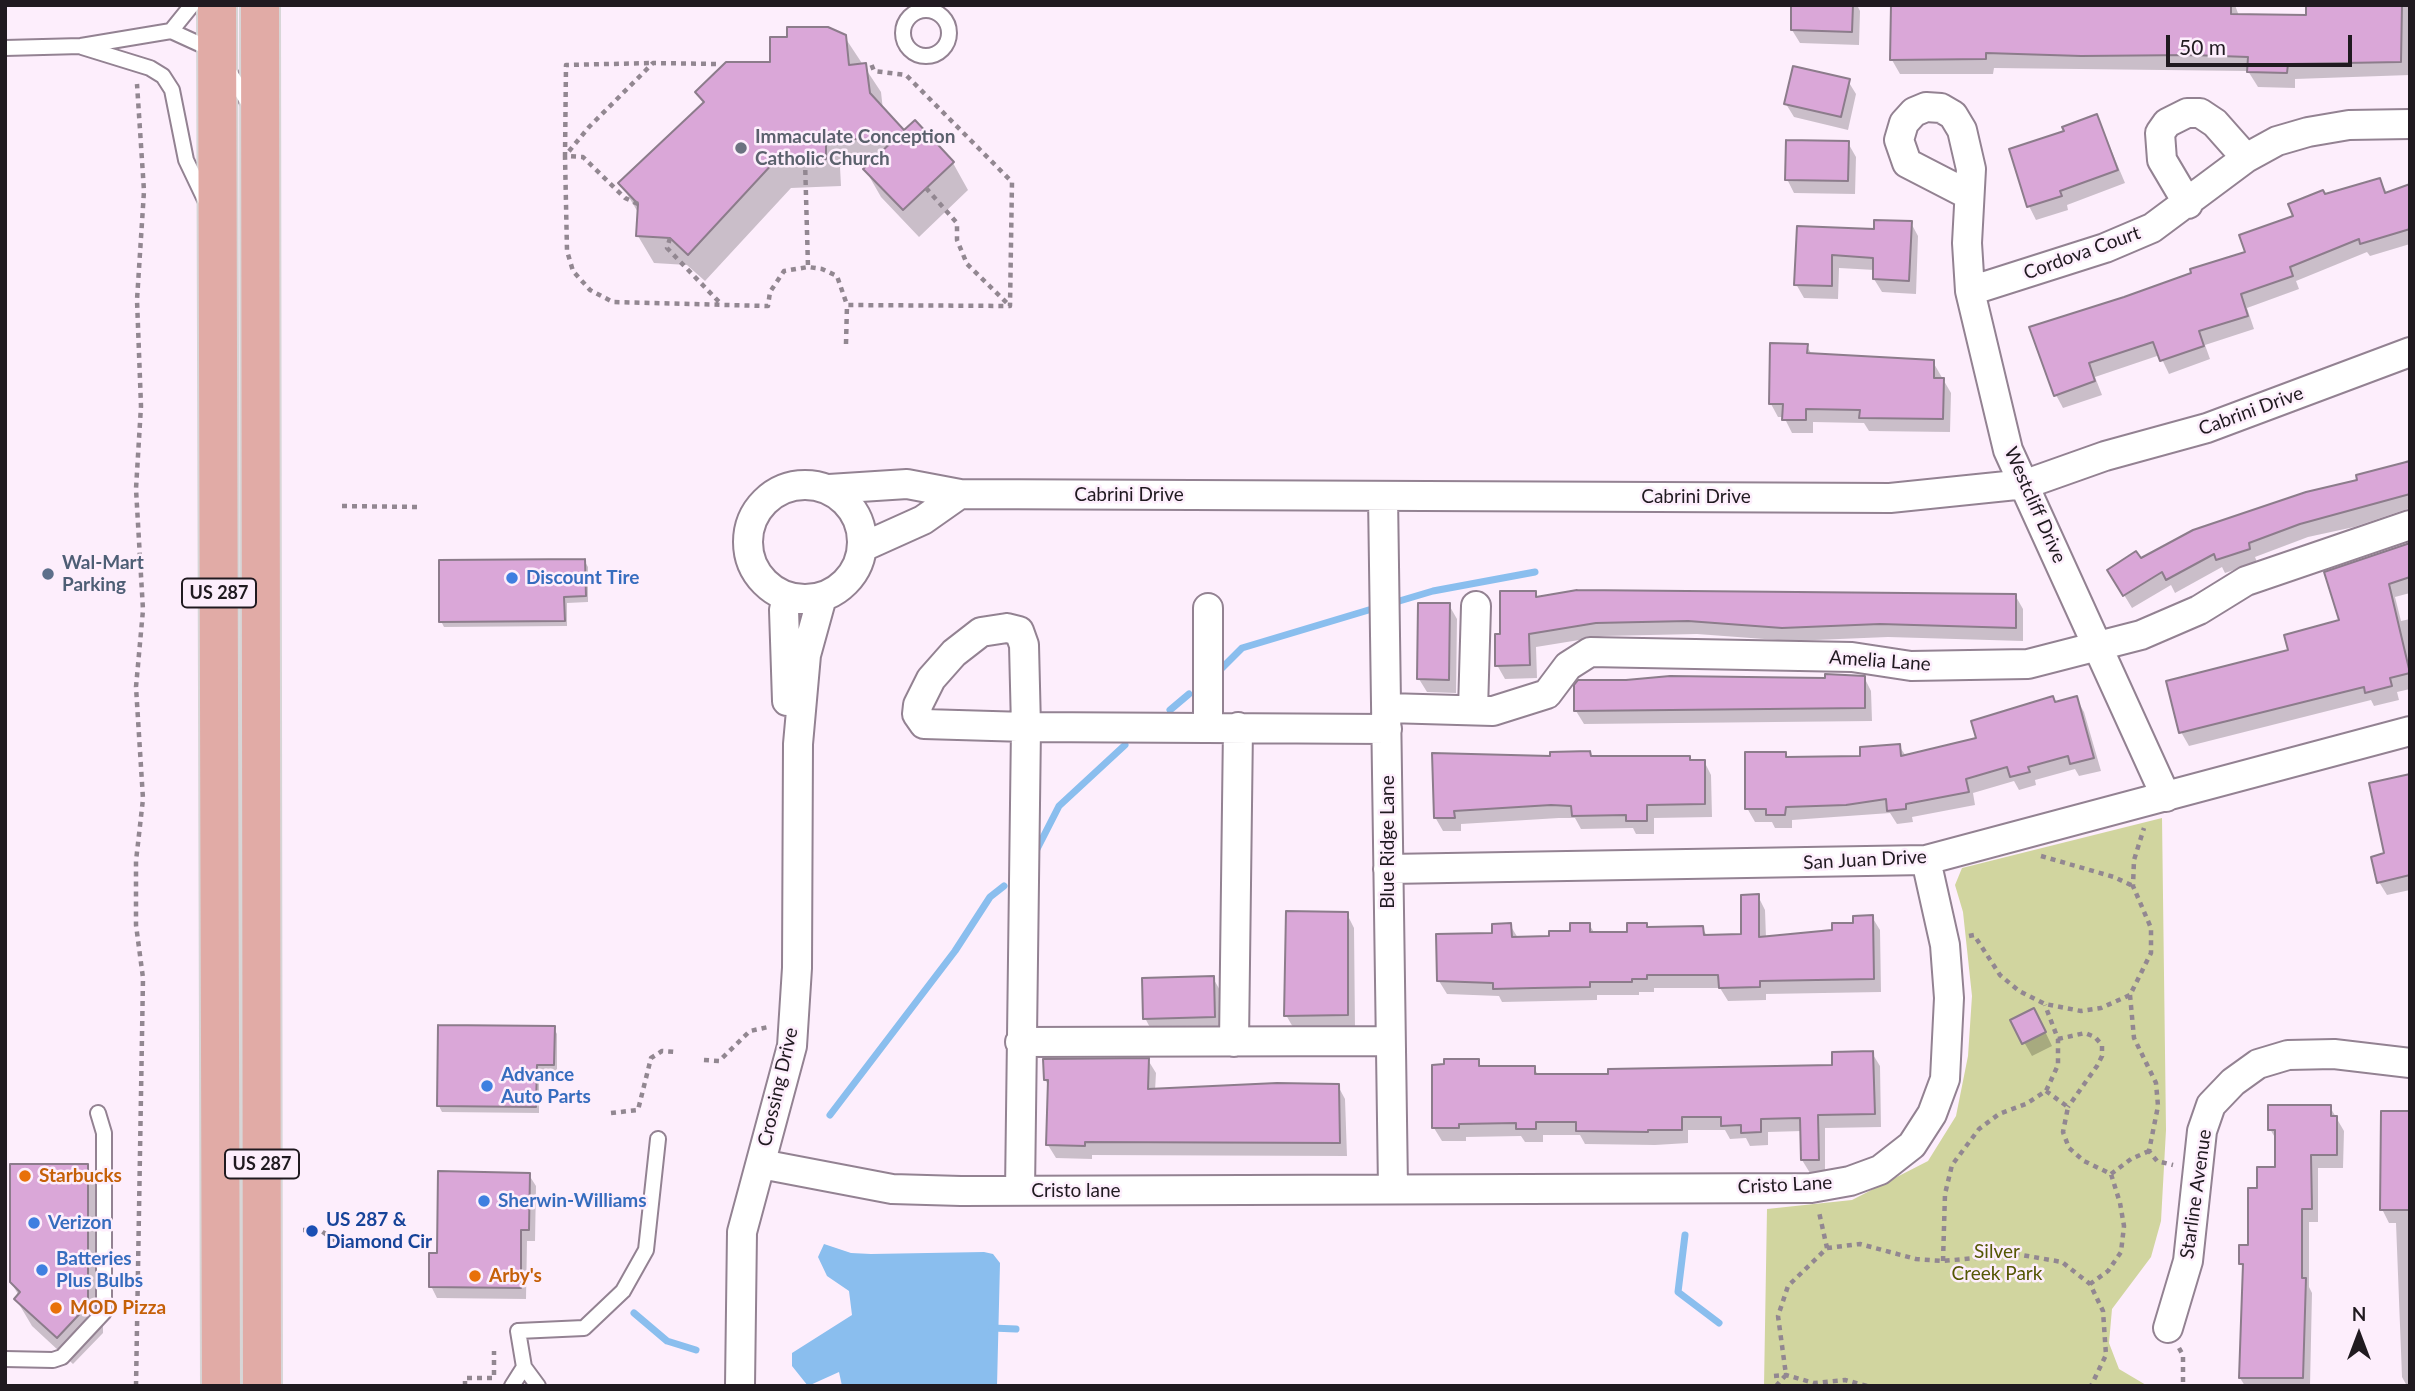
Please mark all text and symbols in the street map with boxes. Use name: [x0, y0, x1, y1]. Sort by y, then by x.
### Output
scale bar: [2170, 21, 2356, 65]
text: 50 m: [2179, 34, 2226, 59]
place label: Immaculate Conception Catholic Church: [755, 126, 955, 170]
marker: Immaculate Conception Catholic Church: [733, 140, 749, 156]
street label: Cordova Court: [2021, 221, 2143, 285]
street label: Cabrini Drive: [2196, 382, 2306, 440]
street label: Westcliff Drive: [1999, 443, 2071, 567]
street label: Cabrini Drive: [1074, 484, 1184, 506]
street label: Cabrini Drive: [1641, 486, 1751, 508]
place label: Wal-Mart Parking: [62, 552, 144, 596]
marker: Wal-Mart Parking: [40, 566, 56, 582]
place label: Discount Tire: [526, 567, 639, 589]
marker: Discount Tire: [504, 570, 520, 586]
road number: US 287: [182, 578, 256, 608]
street label: Amelia Lane: [1828, 646, 1932, 676]
street label: Blue Ridge Lane: [1377, 775, 1399, 909]
street label: San Juan Drive: [1803, 845, 1927, 875]
street label: Crossing Drive: [753, 1025, 803, 1149]
place label: Advance Auto Parts: [501, 1064, 591, 1108]
marker: Advance Auto Parts: [479, 1078, 495, 1094]
street label: Starline Avenue: [2176, 1128, 2216, 1260]
road number: US 287: [225, 1149, 299, 1178]
place label: Starbucks: [39, 1165, 122, 1187]
marker: Starbucks: [17, 1168, 33, 1184]
street label: Cristo Lane: [1737, 1171, 1833, 1199]
street label: Cristo lane: [1031, 1180, 1121, 1202]
place label: Sherwin-Williams: [498, 1190, 647, 1212]
marker: Sherwin-Williams: [476, 1193, 492, 1209]
place label: US 287 & Diamond Cir: [326, 1209, 432, 1253]
place label: Verizon: [48, 1212, 112, 1234]
marker: Verizon: [26, 1215, 42, 1231]
marker: US 287 & Diamond Cir: [304, 1223, 320, 1239]
park label: Silver Creek Park: [1952, 1241, 2042, 1285]
place label: Batteries Plus Bulbs: [56, 1248, 143, 1292]
marker: Batteries Plus Bulbs: [34, 1262, 50, 1278]
place label: Arby's: [489, 1265, 542, 1287]
marker: Arby's: [467, 1268, 483, 1284]
place label: MOD Pizza: [70, 1297, 166, 1319]
marker: MOD Pizza: [48, 1300, 64, 1316]
north arrow: [2324, 1300, 2394, 1370]
text: N: [2352, 1302, 2366, 1325]

